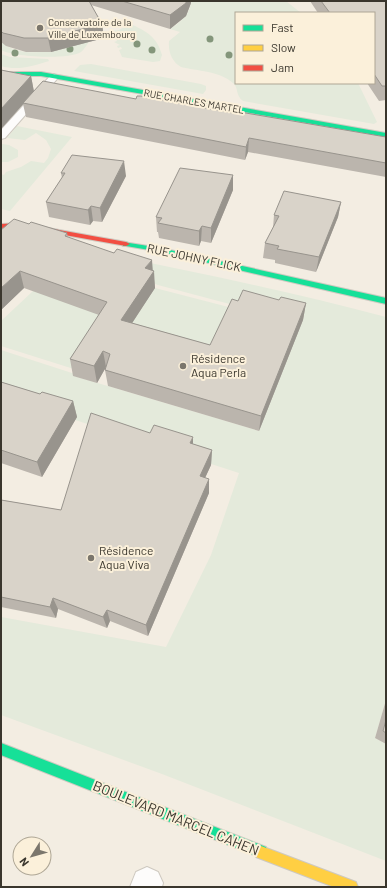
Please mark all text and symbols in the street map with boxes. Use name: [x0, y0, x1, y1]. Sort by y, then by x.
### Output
legend: [235, 12, 375, 84]
place label: Conservatoire de la Ville de Luxembourg: [48, 16, 135, 40]
text: Fast: [271, 20, 294, 34]
marker: Conservatoire de la Ville de Luxembourg: [35, 23, 45, 33]
text: Slow: [271, 40, 296, 54]
text: Jam: [271, 60, 294, 74]
street label: RUE CHARLES MARTEL: [143, 86, 246, 116]
street label: RUE JOHNY FLICK: [146, 240, 243, 274]
place label: Résidence Aqua Perla: [191, 351, 246, 379]
marker: Résidence Aqua Perla: [178, 361, 188, 371]
place label: Résidence Aqua Viva: [99, 543, 153, 571]
marker: Résidence Aqua Viva: [86, 553, 96, 563]
street label: BOULEVARD MARCEL CAHEN: [91, 776, 262, 859]
north arrow: [12, 836, 52, 876]
text: N: [16, 855, 31, 869]

